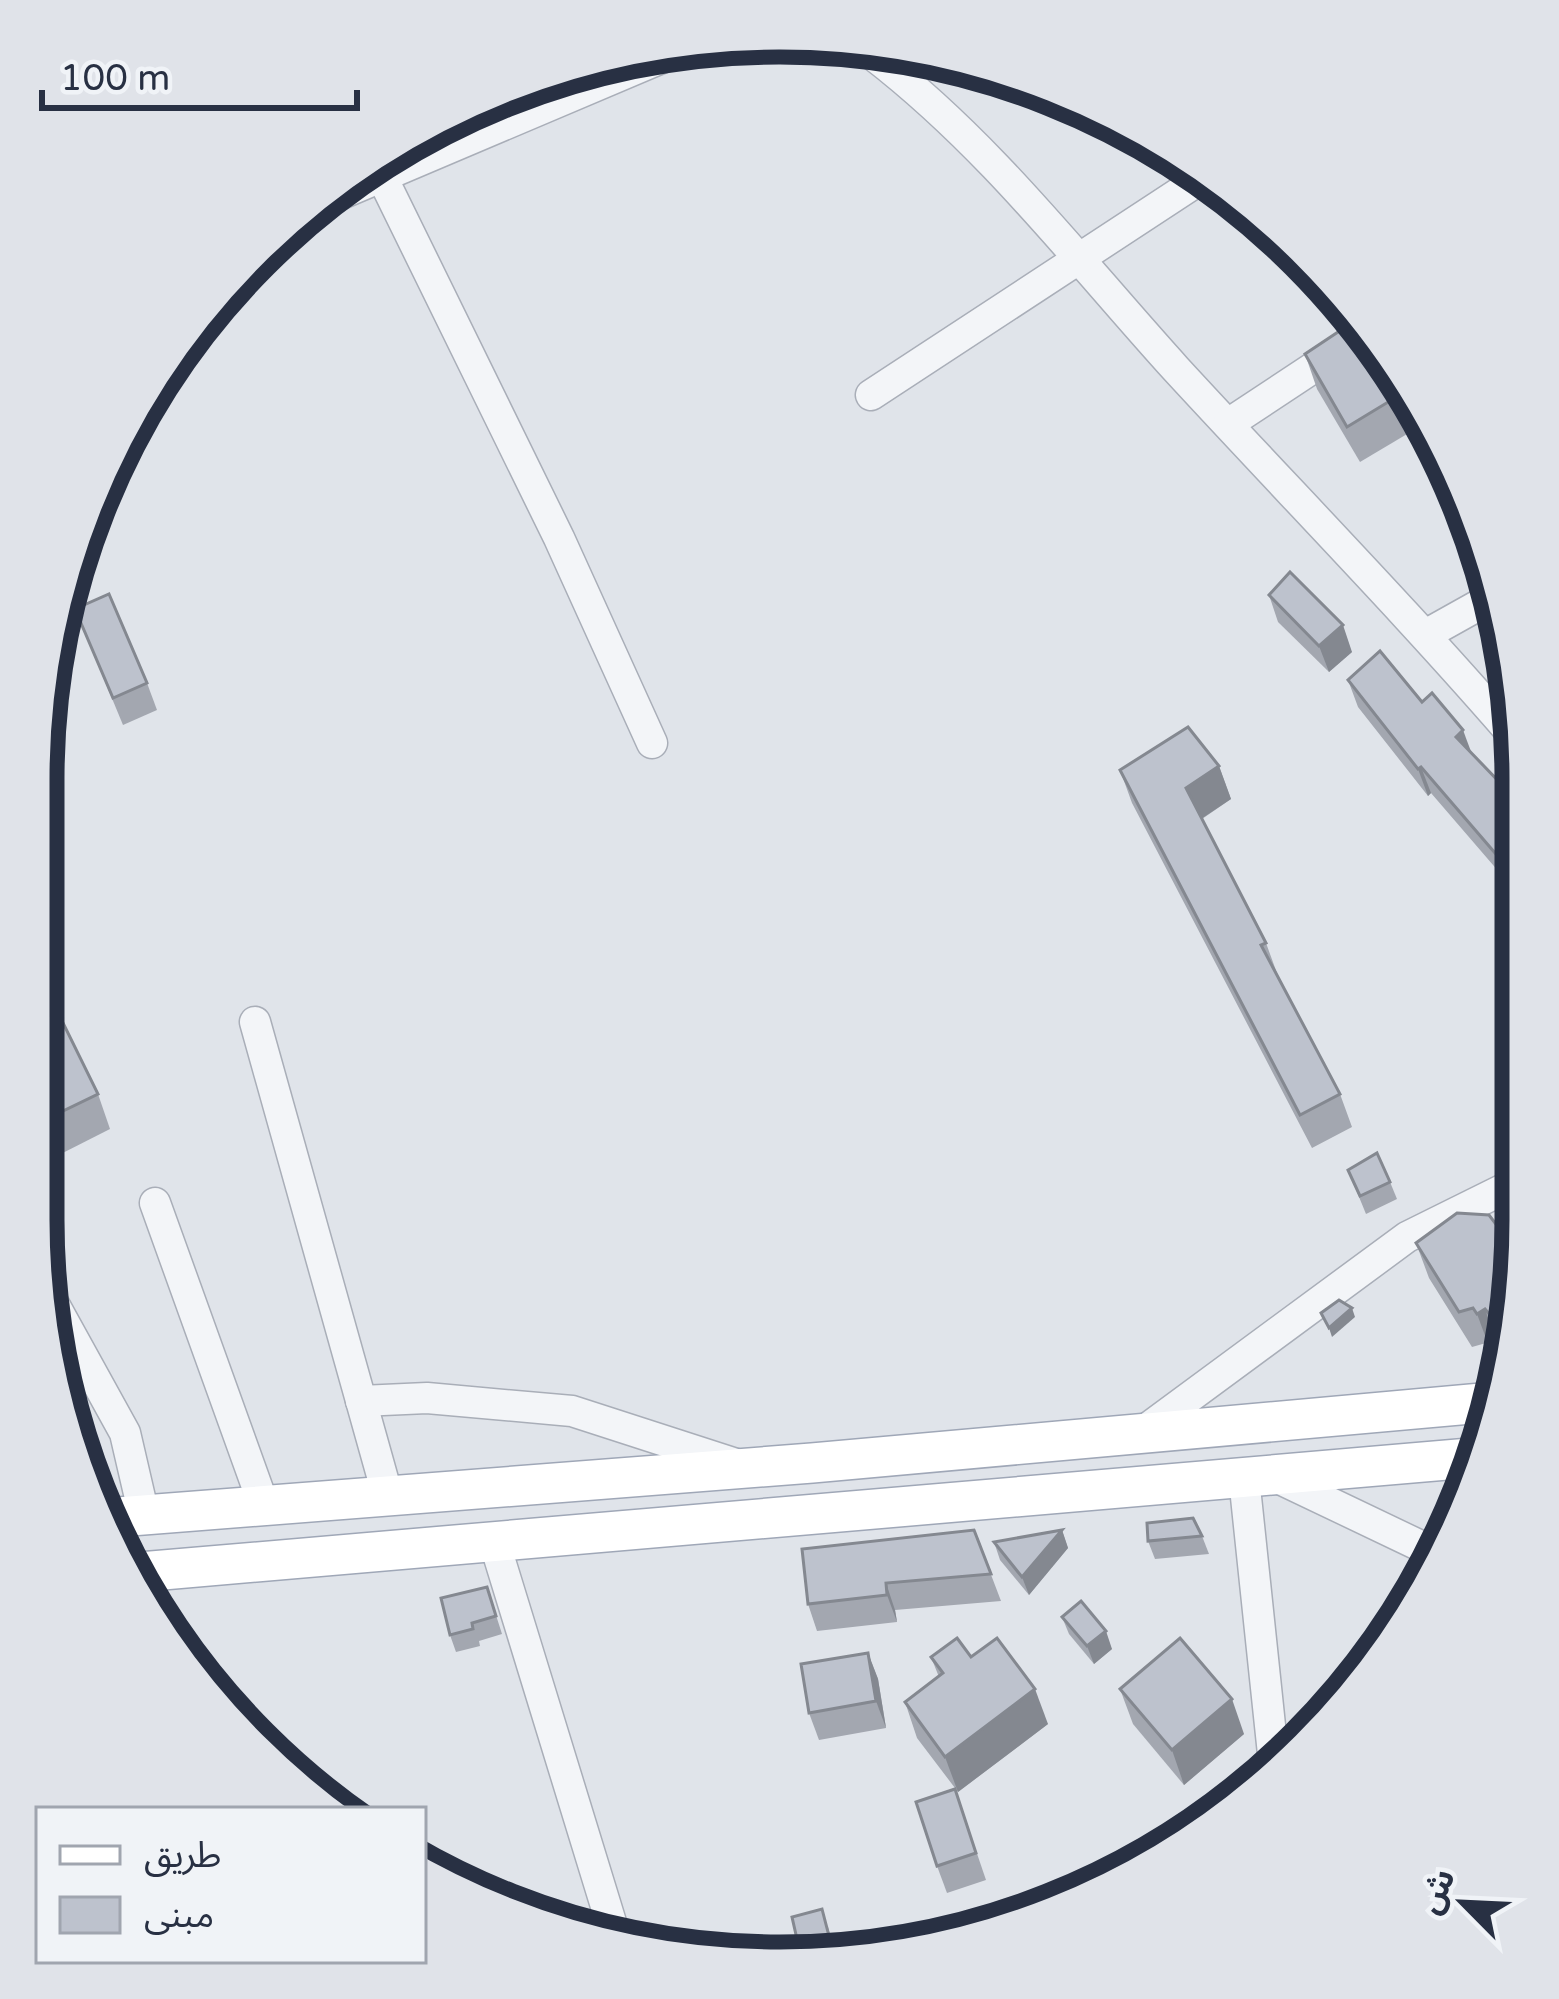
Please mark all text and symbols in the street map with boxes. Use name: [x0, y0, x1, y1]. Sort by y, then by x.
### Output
scale bar: [42, 36, 357, 110]
text: 100 m: [60, 57, 170, 100]
legend: [36, 1807, 426, 1963]
text: طريق: [144, 1834, 221, 1877]
north arrow: [1403, 1843, 1523, 1963]
text: ش: [1410, 1863, 1464, 1920]
text: مبنى: [144, 1894, 214, 1937]

